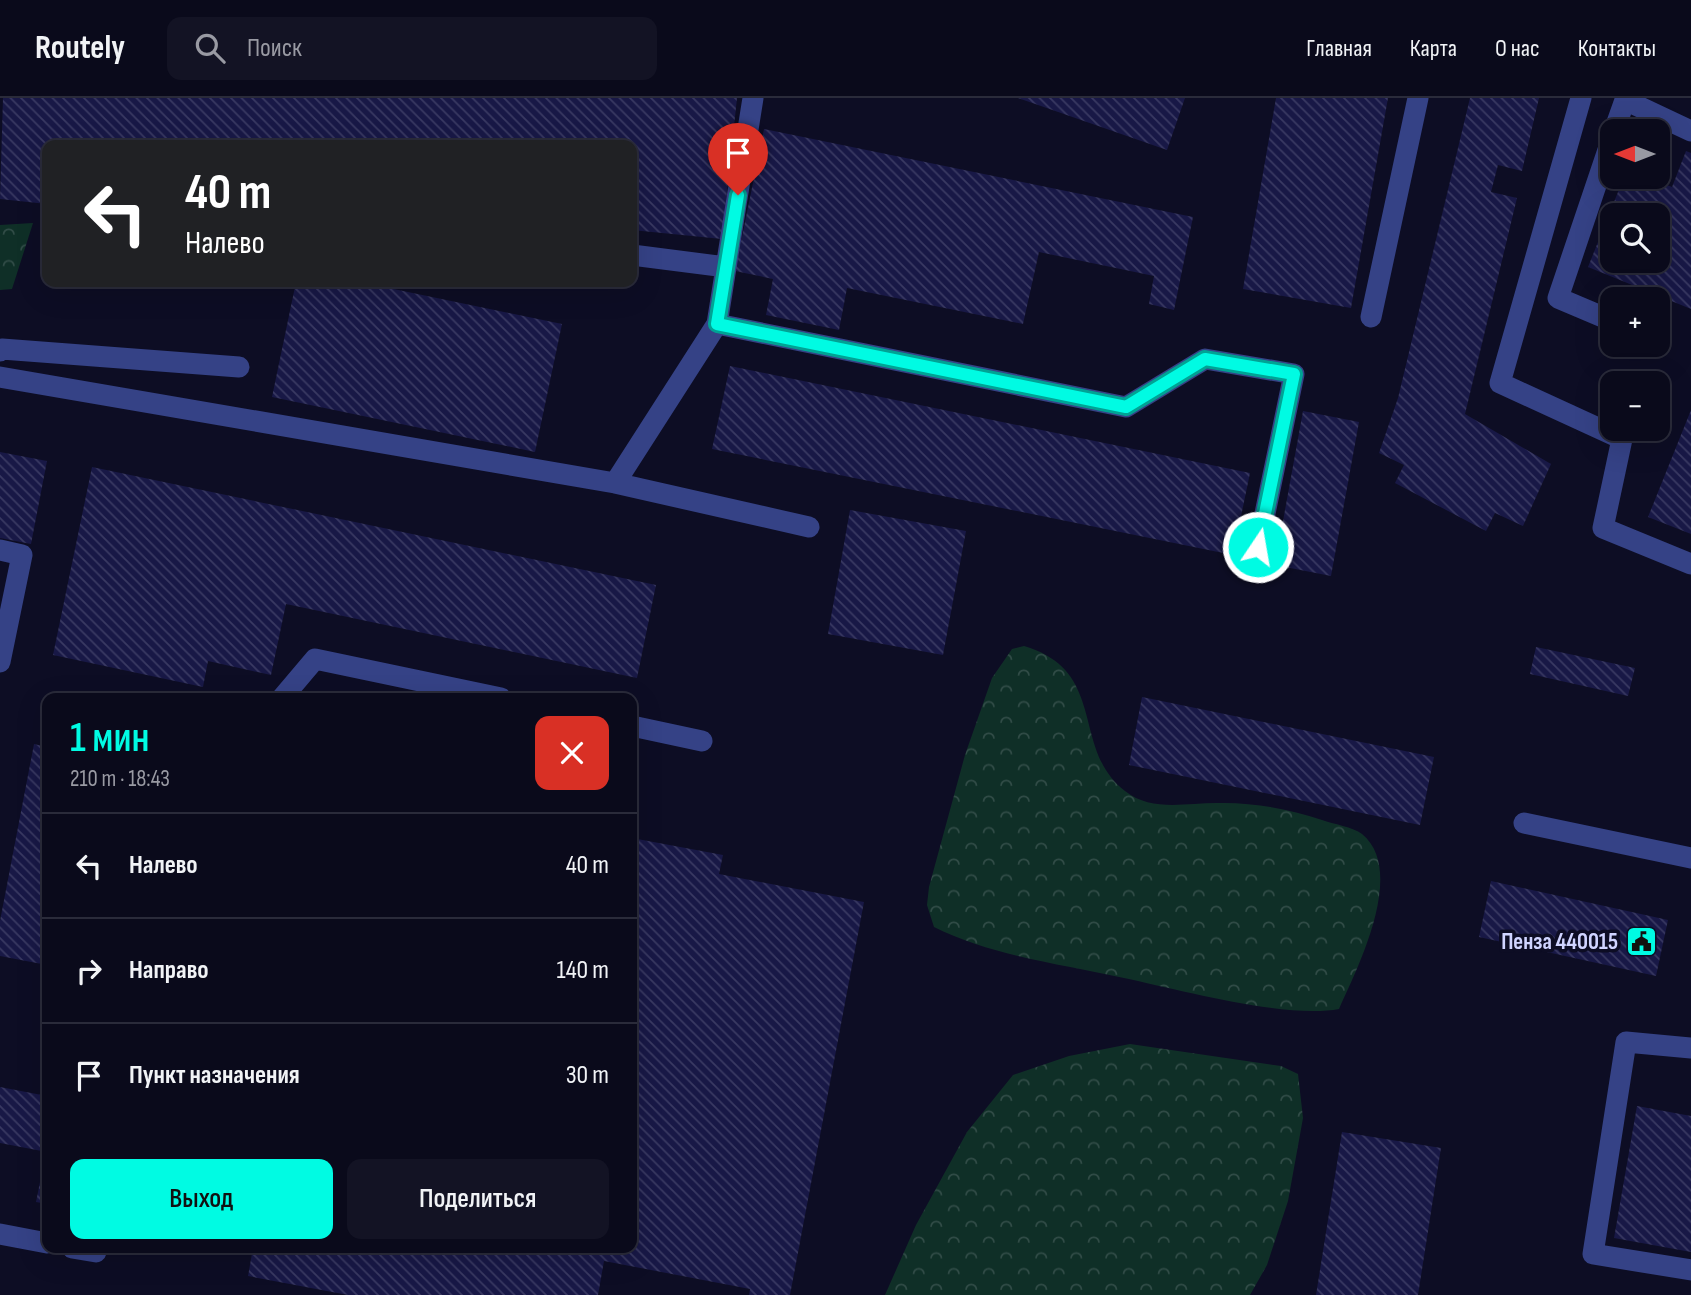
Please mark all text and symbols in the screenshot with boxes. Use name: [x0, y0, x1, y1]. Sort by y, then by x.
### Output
search box: [167, 17, 657, 80]
text: Routely: [35, 28, 125, 68]
icon: search: [191, 29, 229, 67]
text: Поиск: [247, 33, 302, 64]
text: Главная: [1306, 34, 1372, 63]
text: Карта: [1410, 34, 1457, 63]
text: О нас: [1495, 34, 1540, 63]
text: Контакты: [1578, 34, 1656, 63]
north arrow: [1600, 119, 1670, 189]
map controls: [1600, 119, 1670, 441]
pin: [708, 123, 768, 195]
icon: arrive: [719, 134, 757, 172]
text: 40 m: [185, 164, 271, 223]
icon: left: [70, 168, 161, 259]
button: search: [1600, 203, 1670, 273]
text: Налево: [185, 224, 265, 263]
button: +: [1600, 287, 1670, 357]
button: −: [1600, 371, 1670, 441]
position arrow: [1221, 510, 1295, 584]
text: 1 мин: [70, 713, 150, 764]
button: close: [535, 716, 609, 790]
text: 210 m · 18:43: [70, 765, 170, 793]
icon: left: [70, 847, 108, 885]
text: Налево: [129, 850, 198, 881]
text: 40 m: [566, 850, 609, 881]
public building icon: Пенза 440015: [1624, 924, 1658, 958]
place label: Пенза 440015: [1501, 928, 1618, 956]
icon: right: [70, 952, 108, 990]
text: Направо: [129, 955, 208, 986]
text: 140 m: [557, 955, 609, 986]
icon: arrive: [70, 1057, 108, 1095]
text: Пункт назначения: [129, 1060, 300, 1091]
text: 30 m: [566, 1060, 609, 1091]
button: Выход: [70, 1159, 333, 1239]
button: Поделиться: [347, 1159, 609, 1239]

